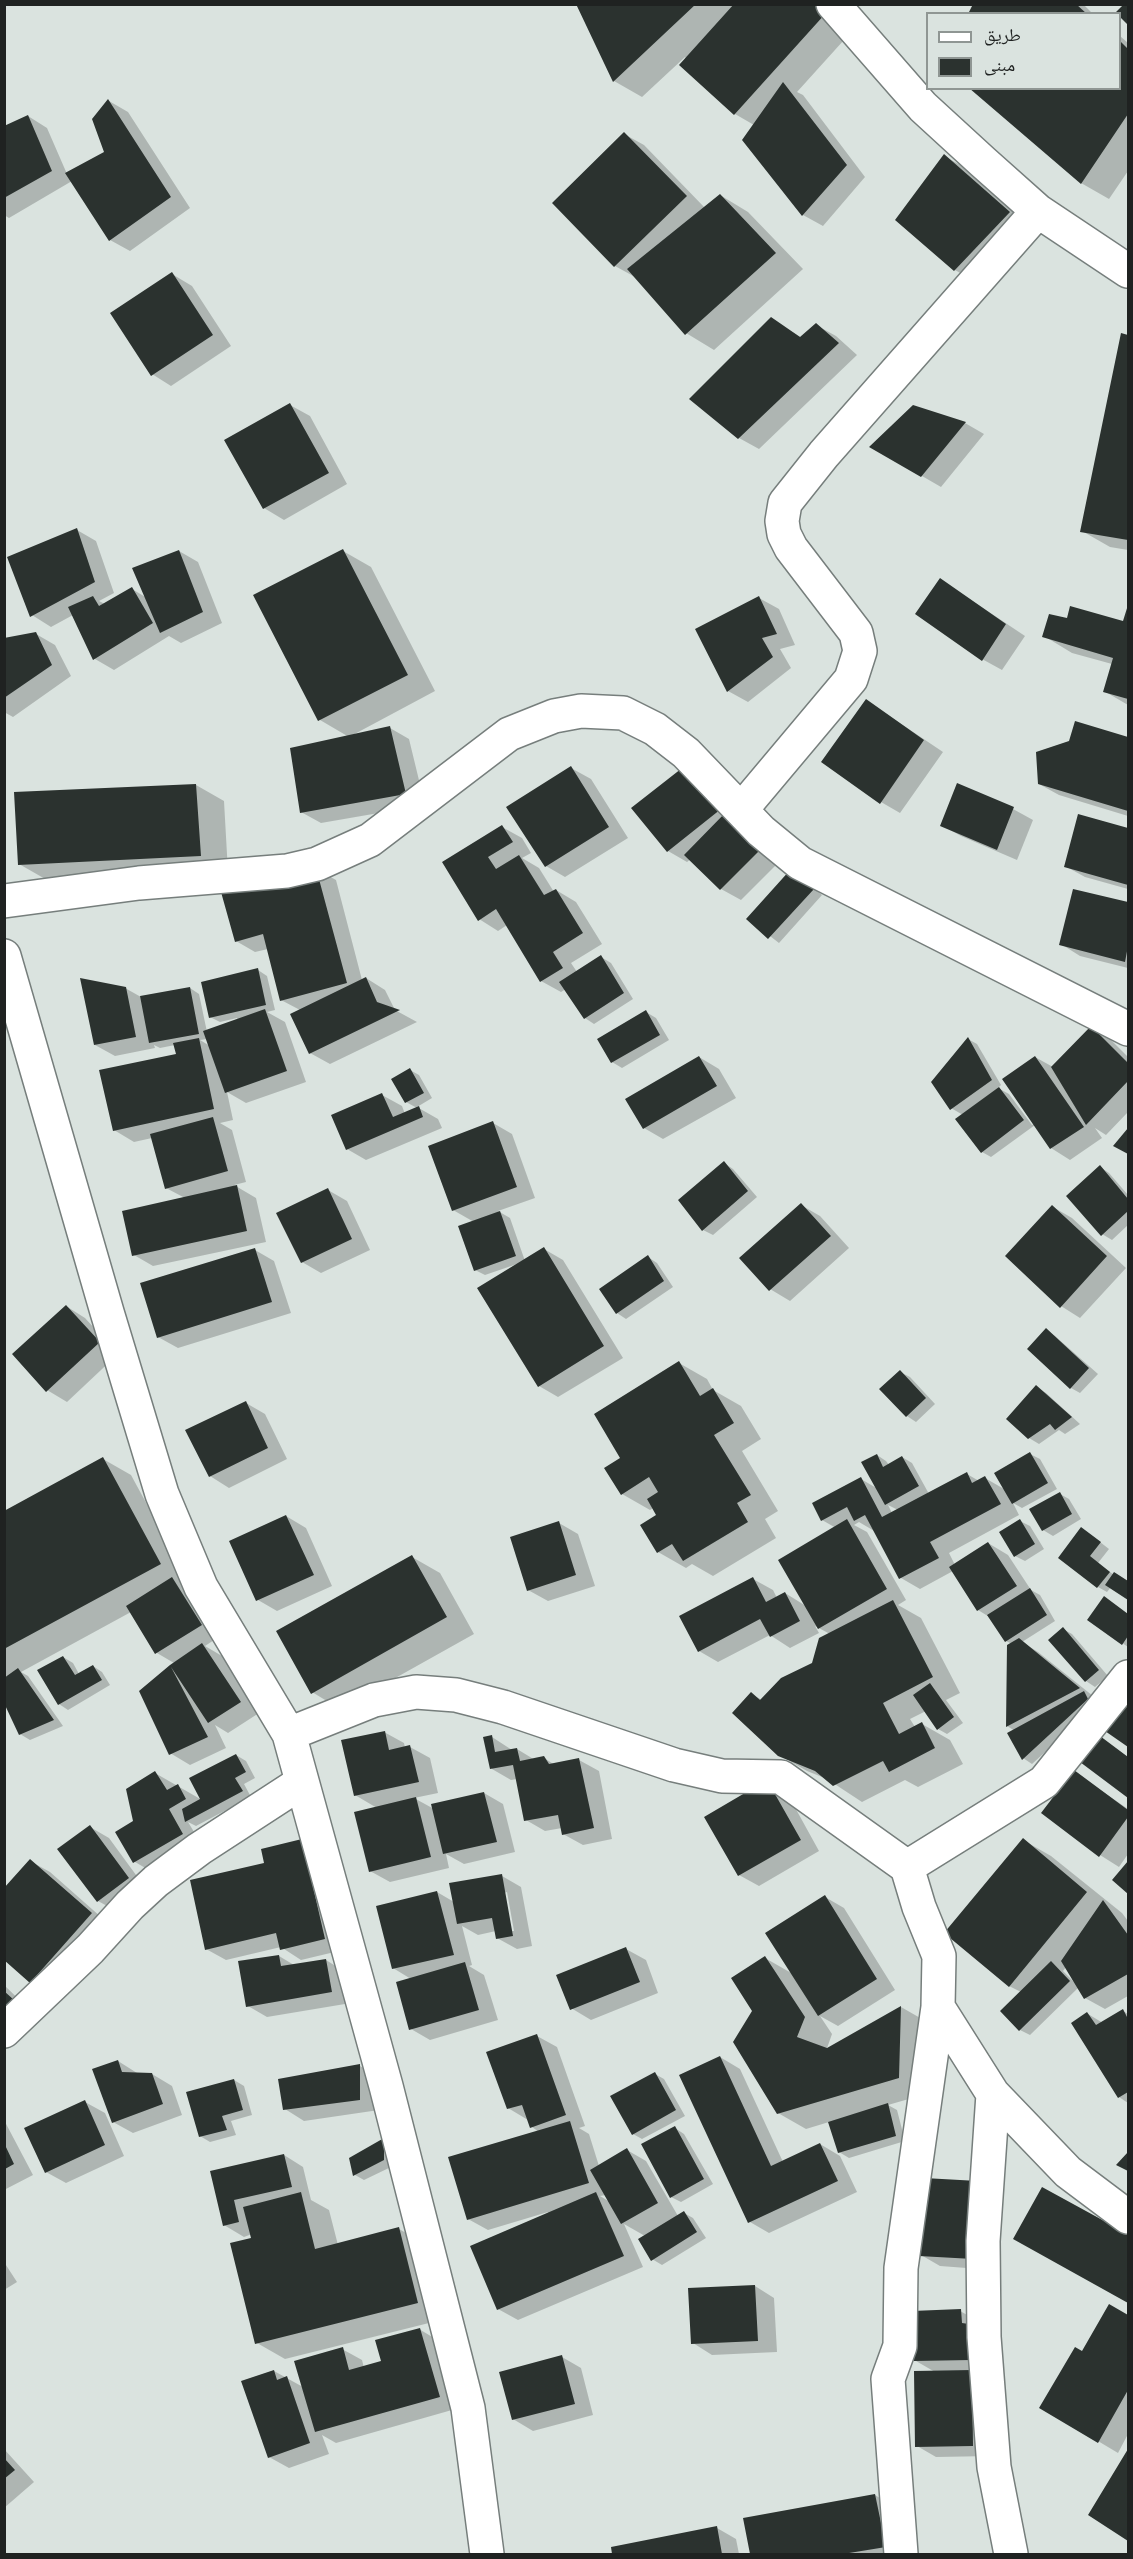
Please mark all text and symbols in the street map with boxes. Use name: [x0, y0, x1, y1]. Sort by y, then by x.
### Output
legend: [926, 12, 1121, 90]
text: طريق: [984, 23, 1021, 48]
text: مبنى: [984, 53, 1015, 78]

